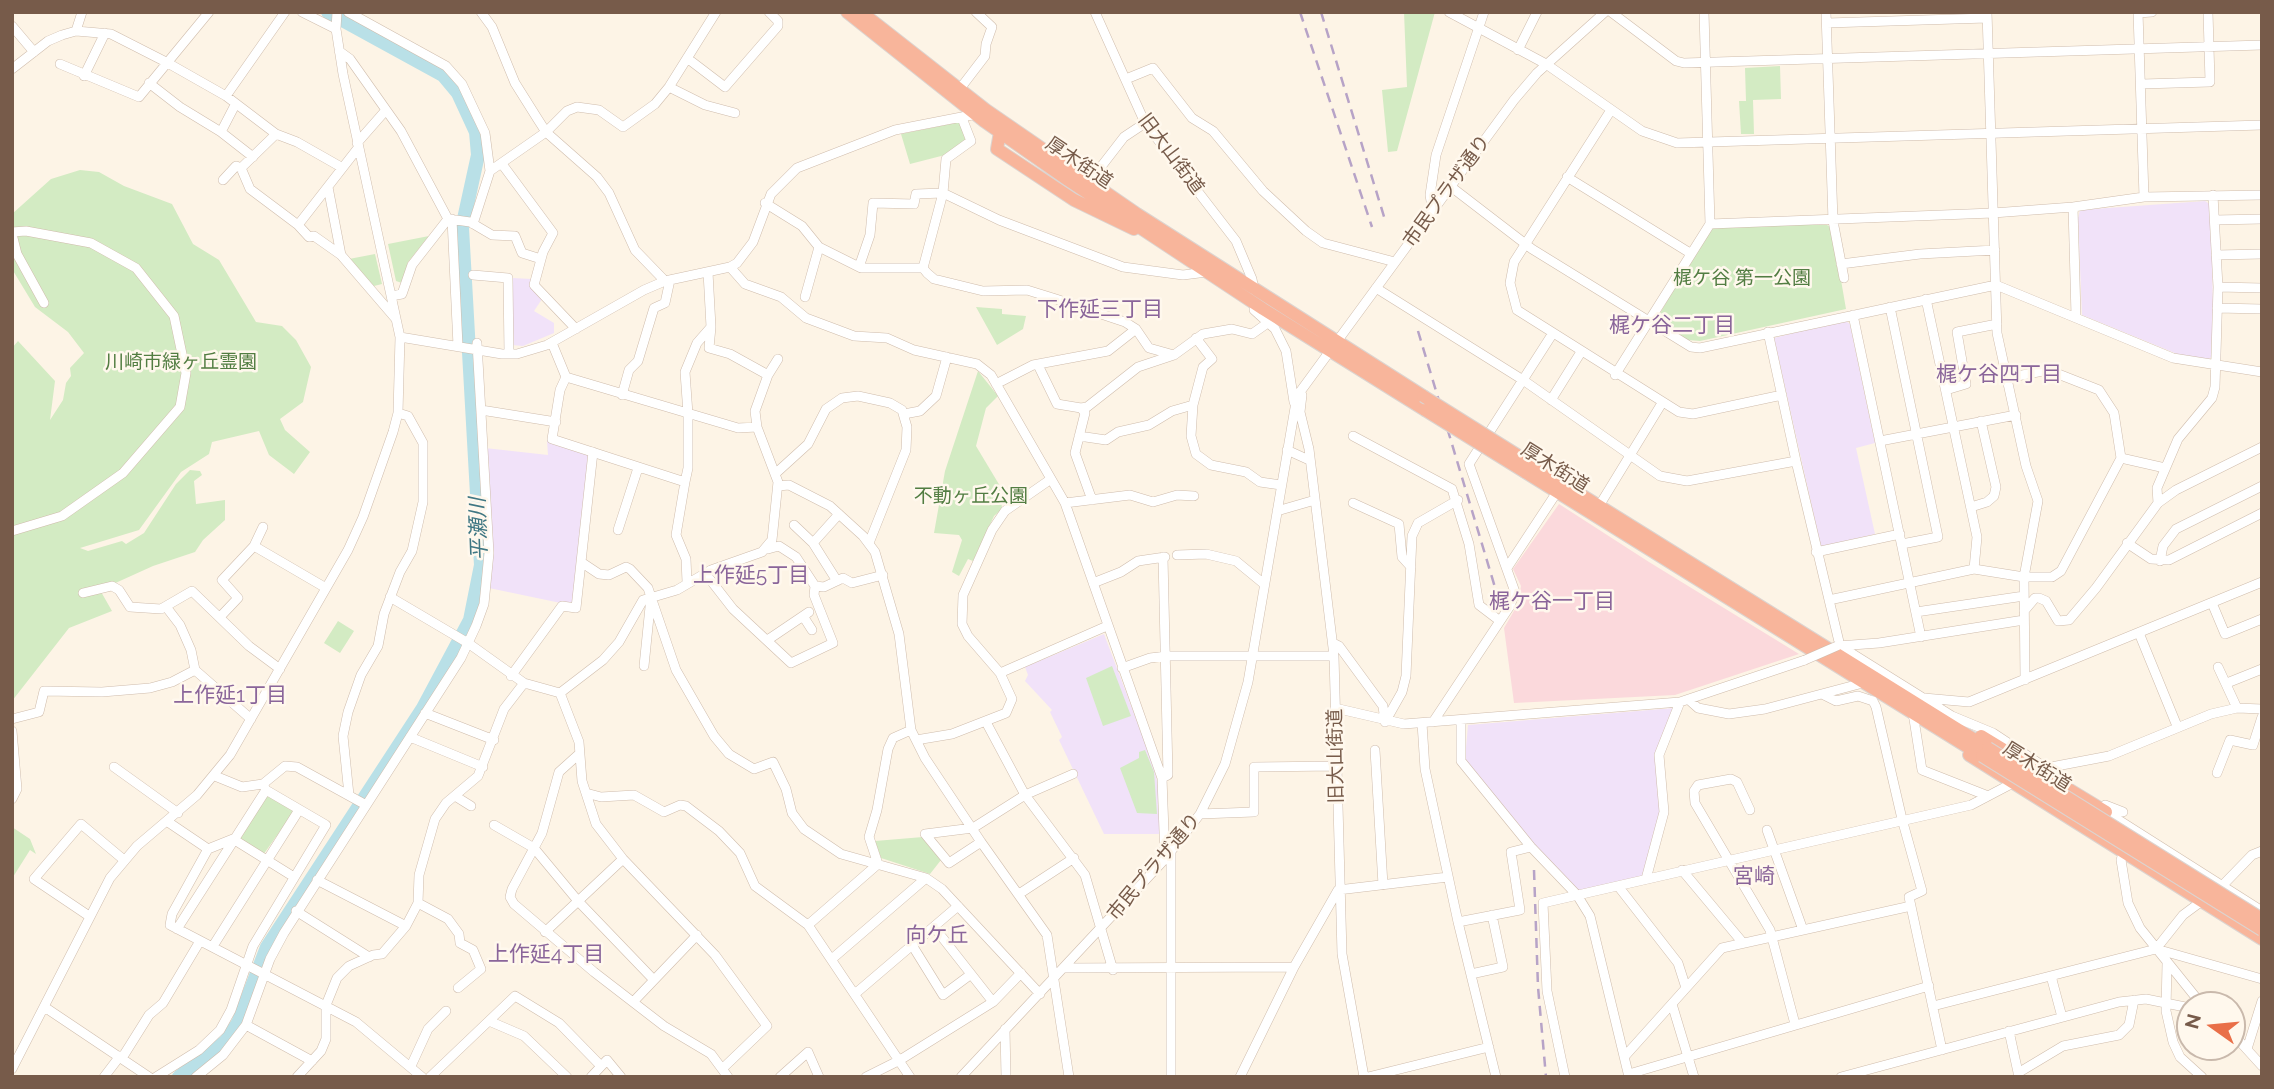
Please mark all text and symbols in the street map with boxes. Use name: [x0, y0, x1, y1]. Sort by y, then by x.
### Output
street label: 旧大山街道: [1133, 109, 1209, 199]
street label: 市民プラザ通り: [1399, 130, 1495, 252]
street label: 厚木街道: [1041, 132, 1117, 194]
park label: 梶ケ谷 第一公園: [1673, 267, 1811, 289]
district label: 下作延三丁目: [1037, 297, 1163, 323]
district label: 梶ケ谷二丁目: [1609, 313, 1735, 339]
park label: 川崎市緑ヶ丘霊園: [105, 351, 257, 373]
district label: 梶ケ谷四丁目: [1936, 362, 2062, 388]
street label: 厚木街道: [1517, 438, 1593, 498]
park label: 不動ヶ丘公園: [914, 485, 1028, 507]
water label: 平瀬川: [465, 497, 493, 561]
district label: 上作延5丁目: [693, 563, 809, 589]
district label: 梶ケ谷一丁目: [1489, 589, 1615, 615]
district label: 上作延1丁目: [173, 683, 287, 709]
street label: 旧大山街道: [1324, 708, 1348, 804]
street label: 厚木街道: [1999, 737, 2075, 797]
street label: 市民プラザ通り: [1103, 809, 1205, 925]
district label: 宮崎: [1733, 864, 1775, 890]
district label: 向ケ丘: [906, 923, 968, 949]
district label: 上作延4丁目: [488, 942, 604, 968]
north arrow: [2176, 991, 2246, 1061]
text: N: [2180, 1011, 2205, 1031]

